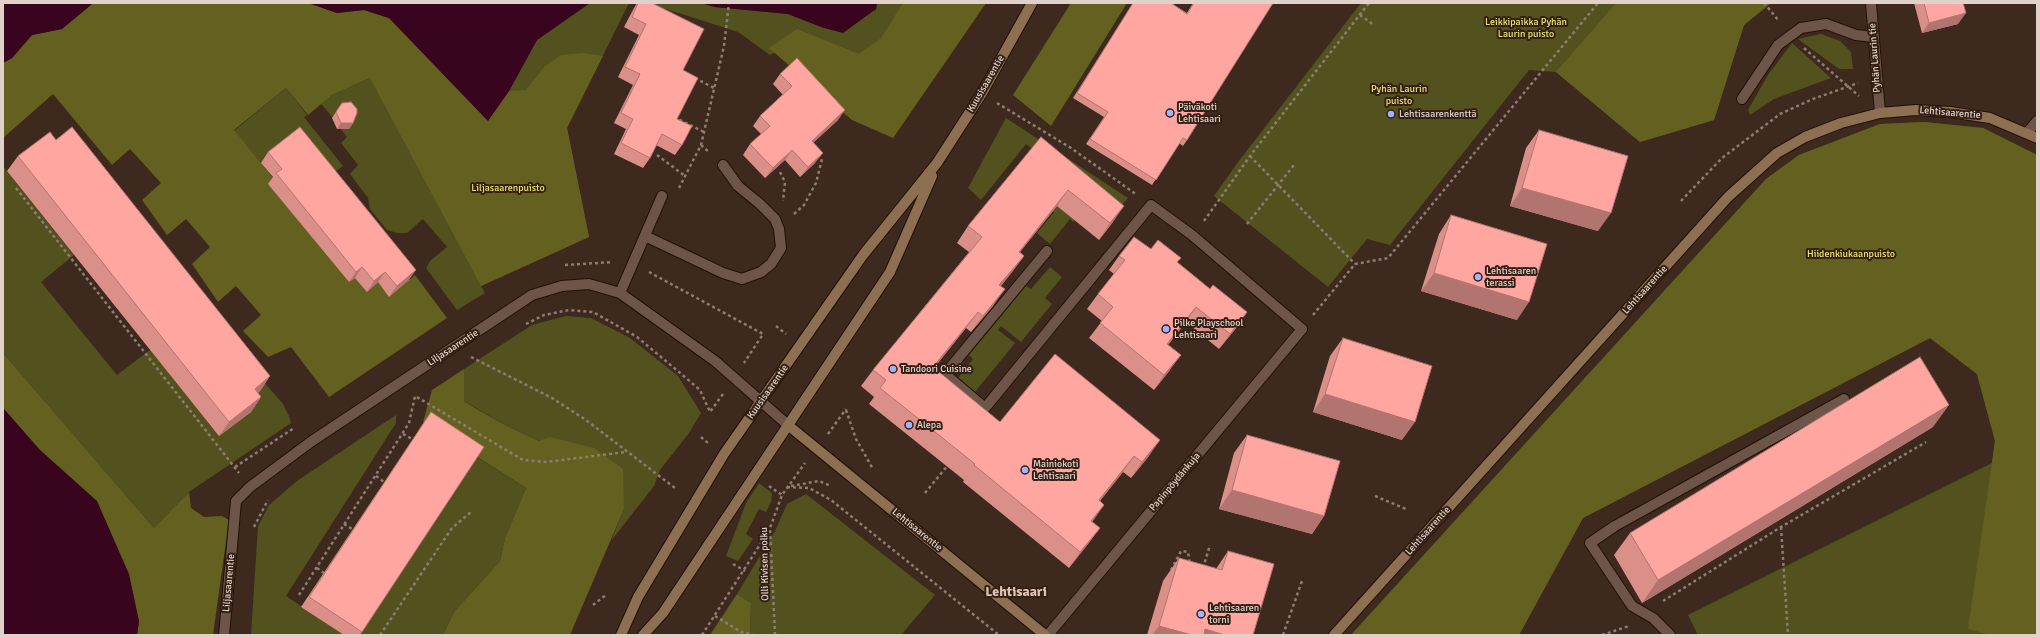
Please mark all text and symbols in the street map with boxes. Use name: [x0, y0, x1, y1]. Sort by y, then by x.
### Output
park label: Leikkipaikka Pyhän Laurin puisto: [1485, 16, 1567, 40]
street label: Pyhän Laurin tie: [1867, 23, 1883, 93]
street label: Kuusisaarentie: [965, 53, 1007, 115]
park label: Pyhän Laurin puisto: [1371, 83, 1427, 106]
place label: Päiväkoti Lehtisaari: [1178, 101, 1221, 124]
street label: Lehtisaarentie: [1919, 104, 1981, 122]
marker: Päiväkoti Lehtisaari: [1165, 108, 1175, 118]
place label: Lehtisaarenkenttä: [1399, 108, 1477, 120]
marker: Lehtisaarenkenttä: [1386, 109, 1396, 119]
park label: Liljasaarenpuisto: [471, 182, 545, 194]
park label: Hiidenkiukaanpuisto: [1807, 248, 1895, 260]
street label: Lehtisaarentie: [1620, 263, 1670, 317]
place label: Lehtisaaren terassi: [1486, 265, 1536, 288]
marker: Lehtisaaren terassi: [1473, 272, 1483, 282]
place label: Pilke Playschool Lehtisaari: [1174, 317, 1243, 340]
marker: Pilke Playschool Lehtisaari: [1161, 324, 1171, 334]
street label: Liljasaarentie: [425, 327, 481, 369]
street label: Kuusisaarentie: [745, 363, 791, 421]
place label: Tandoori Cuisine: [901, 363, 972, 375]
marker: Tandoori Cuisine: [888, 364, 898, 374]
place label: Alepa: [917, 419, 941, 431]
marker: Alepa: [904, 420, 914, 430]
street label: Papinpöydänkuja: [1147, 450, 1203, 514]
place label: Mainiokoti Lehtisaari: [1033, 458, 1078, 482]
marker: Mainiokoti Lehtisaari: [1020, 465, 1030, 475]
street label: Lehtisaarentie: [1403, 504, 1453, 558]
street label: Lehtisaarentie: [889, 506, 945, 554]
street label: Olli Kivisen polku: [758, 527, 772, 601]
street label: Liljasaarentie: [220, 553, 238, 613]
district label: Lehtisaari: [985, 584, 1047, 600]
place label: Lehtisaaren torni: [1209, 602, 1259, 626]
marker: Lehtisaaren torni: [1196, 609, 1206, 619]

